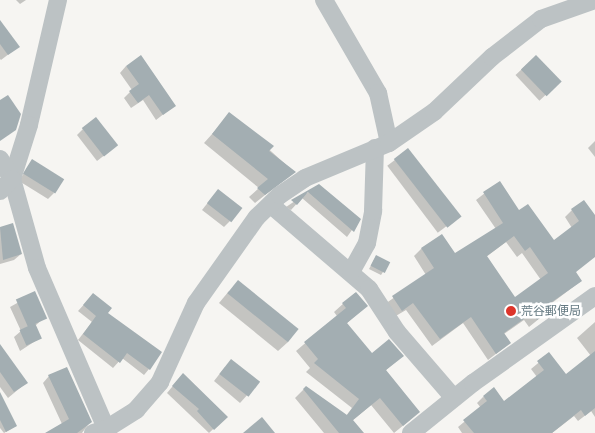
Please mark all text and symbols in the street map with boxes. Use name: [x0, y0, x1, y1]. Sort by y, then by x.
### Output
place label: 荒谷郵便局: [521, 304, 581, 318]
marker: 荒谷郵便局: [505, 305, 517, 317]

